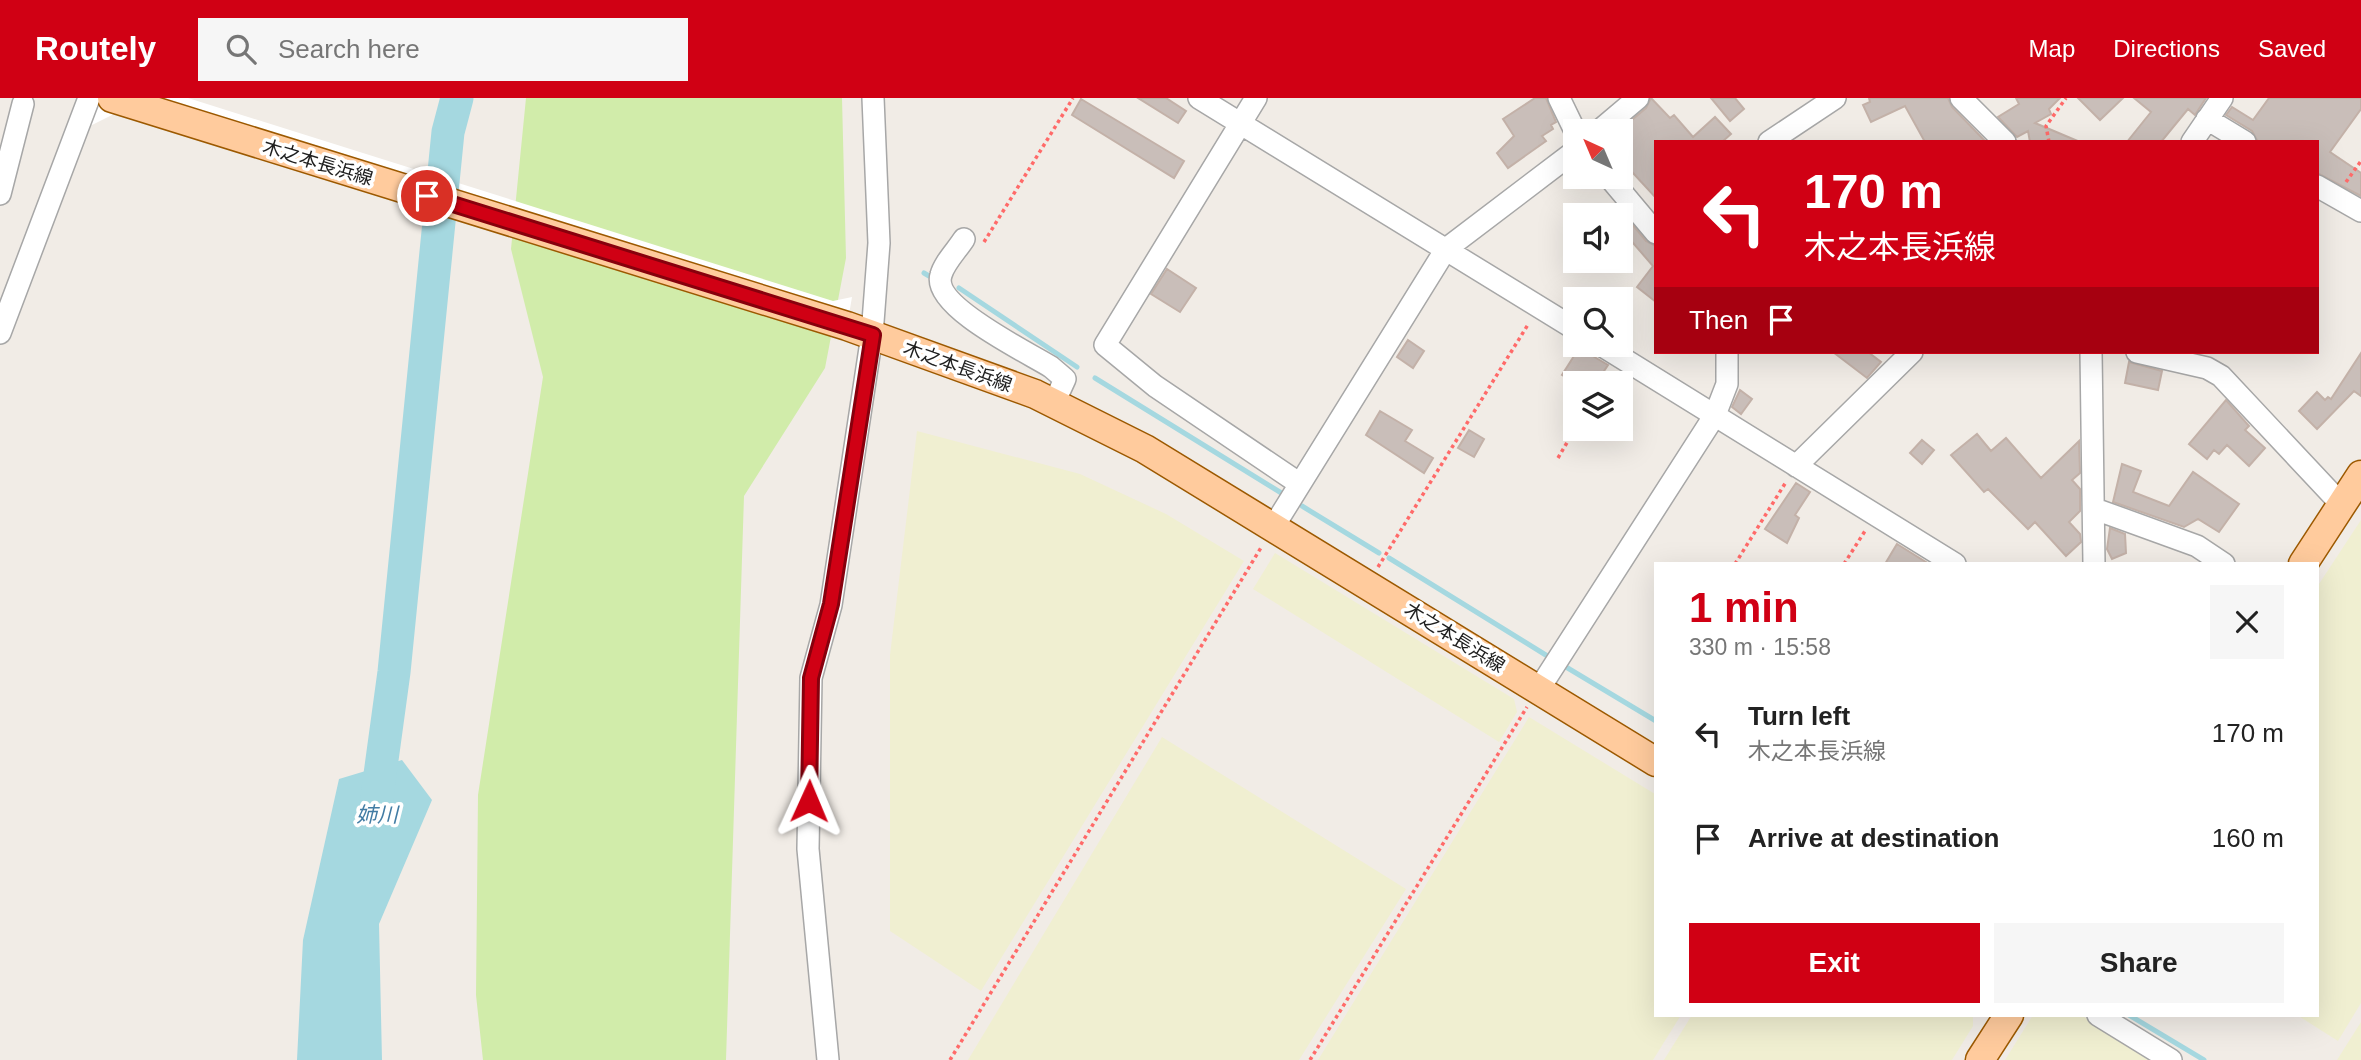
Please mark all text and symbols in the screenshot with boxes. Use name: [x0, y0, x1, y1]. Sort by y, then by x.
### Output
search box: [198, 18, 688, 81]
text: Routely: [35, 30, 156, 67]
icon: search: [222, 30, 260, 68]
text: Search here: [278, 34, 420, 64]
text: Map: [2029, 35, 2075, 62]
text: Directions: [2113, 35, 2220, 62]
text: Saved: [2258, 35, 2326, 62]
north arrow: [1563, 119, 1633, 189]
map controls: [1563, 119, 1633, 441]
street label: 木之本長浜線: [260, 136, 375, 189]
text: 170 m: [1804, 164, 1943, 218]
pin: [397, 166, 457, 226]
icon: left: [1689, 168, 1780, 259]
icon: arrive: [408, 177, 446, 215]
button: sound: [1563, 203, 1633, 273]
text: 木之本長浜線: [1804, 229, 1996, 265]
button: search: [1563, 287, 1633, 357]
icon: arrive: [1762, 301, 1800, 339]
text: Then: [1689, 305, 1748, 335]
street label: 木之本長浜線: [901, 337, 1015, 396]
button: layers: [1563, 371, 1633, 441]
text: 1 min: [1689, 584, 1799, 631]
button: close: [2210, 585, 2284, 659]
street label: 木之本長浜線: [1401, 598, 1509, 677]
text: 330 m · 15:58: [1689, 634, 1831, 660]
text: Turn left: [1748, 701, 1850, 731]
icon: left: [1689, 715, 1727, 753]
text: 170 m: [2212, 718, 2284, 748]
text: 木之本長浜線: [1748, 738, 1886, 764]
position arrow: [772, 764, 846, 838]
water label: 姉川: [356, 803, 400, 826]
icon: arrive: [1689, 820, 1727, 858]
text: Arrive at destination: [1748, 823, 1999, 853]
text: 160 m: [2212, 823, 2284, 853]
button: Exit: [1689, 923, 1980, 1003]
button: Share: [1994, 923, 2284, 1003]

